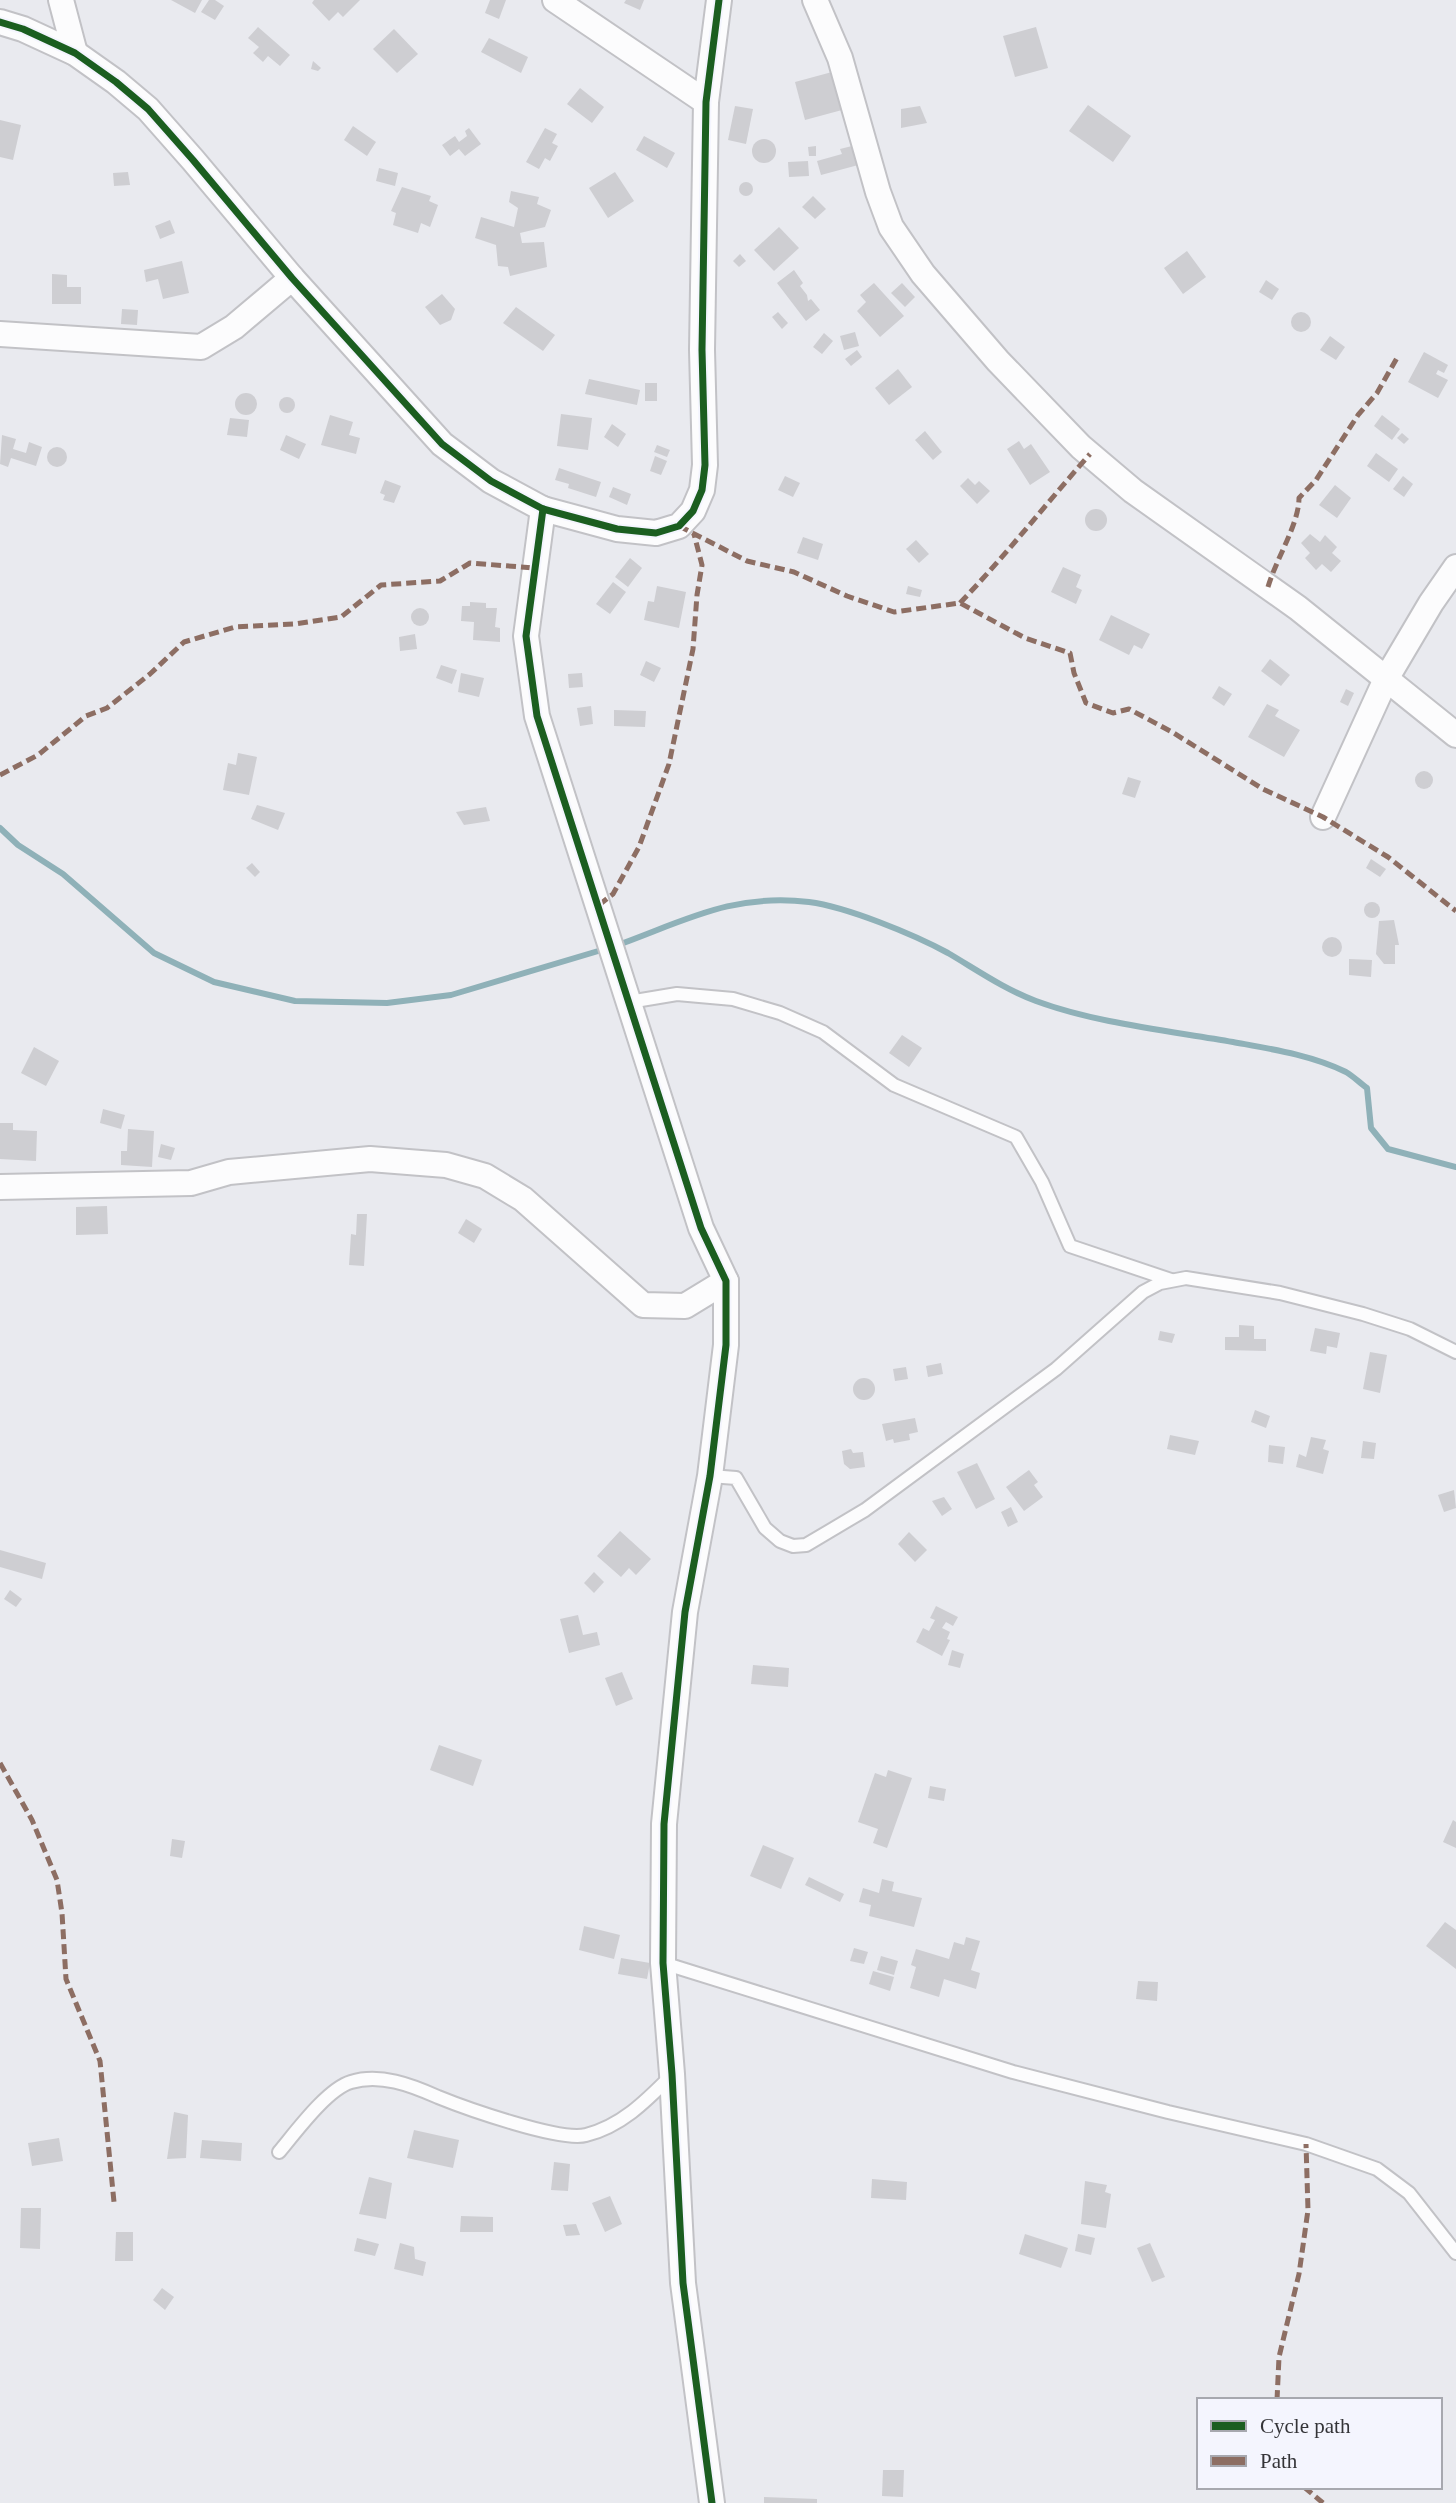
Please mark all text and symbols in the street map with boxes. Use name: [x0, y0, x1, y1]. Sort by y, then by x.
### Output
legend: [1197, 2398, 1442, 2489]
text: Cycle path: [1260, 2414, 1351, 2438]
text: Path: [1260, 2449, 1298, 2473]

